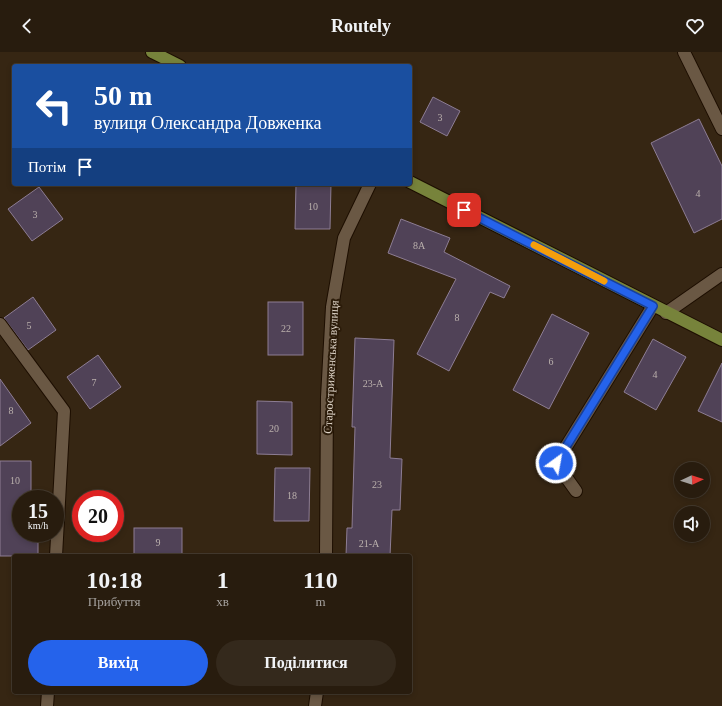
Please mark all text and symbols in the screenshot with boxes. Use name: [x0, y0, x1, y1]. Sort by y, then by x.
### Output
icon: back: [16, 15, 38, 37]
icon: heart: [684, 15, 706, 37]
text: Routely: [331, 16, 391, 36]
icon: left: [28, 80, 80, 132]
text: 50 m: [94, 80, 152, 111]
house number: 3: [438, 112, 443, 123]
text: вулиця Олександра Довженка: [94, 113, 321, 133]
icon: arrive: [74, 156, 96, 178]
text: Потім: [28, 159, 66, 175]
house number: 4: [696, 188, 701, 199]
pin: [447, 193, 481, 227]
icon: arrive: [453, 199, 475, 221]
house number: 10: [308, 201, 318, 212]
house number: 3: [33, 209, 38, 220]
house number: 8А: [413, 240, 426, 251]
street label: Старостриженська вулиця: [321, 299, 342, 434]
house number: 8: [455, 312, 460, 323]
house number: 5: [27, 320, 32, 331]
house number: 22: [281, 323, 291, 334]
house number: 6: [549, 356, 554, 367]
house number: 4: [653, 369, 658, 380]
house number: 7: [92, 377, 97, 388]
house number: 23-А: [363, 378, 384, 389]
house number: 8: [9, 405, 14, 416]
house number: 20: [269, 423, 279, 434]
position arrow: [535, 442, 577, 484]
north arrow: [674, 462, 710, 498]
map controls: [674, 462, 710, 542]
house number: 10: [10, 475, 20, 486]
house number: 23: [372, 479, 382, 490]
speed limit sign: 20: [72, 490, 124, 542]
house number: 18: [287, 490, 297, 501]
text: 15: [28, 500, 48, 522]
button: sound: [674, 506, 710, 542]
text: km/h: [28, 520, 48, 531]
house number: 9: [156, 537, 161, 548]
house number: 21-А: [359, 538, 380, 549]
text: 10:18: [86, 567, 142, 593]
text: 1: [217, 567, 229, 593]
text: 110: [303, 567, 338, 593]
text: Прибуття: [88, 594, 140, 609]
text: хв: [216, 594, 229, 609]
text: m: [315, 594, 326, 609]
button: Вихід: [28, 640, 208, 686]
button: Поділитися: [216, 640, 396, 686]

